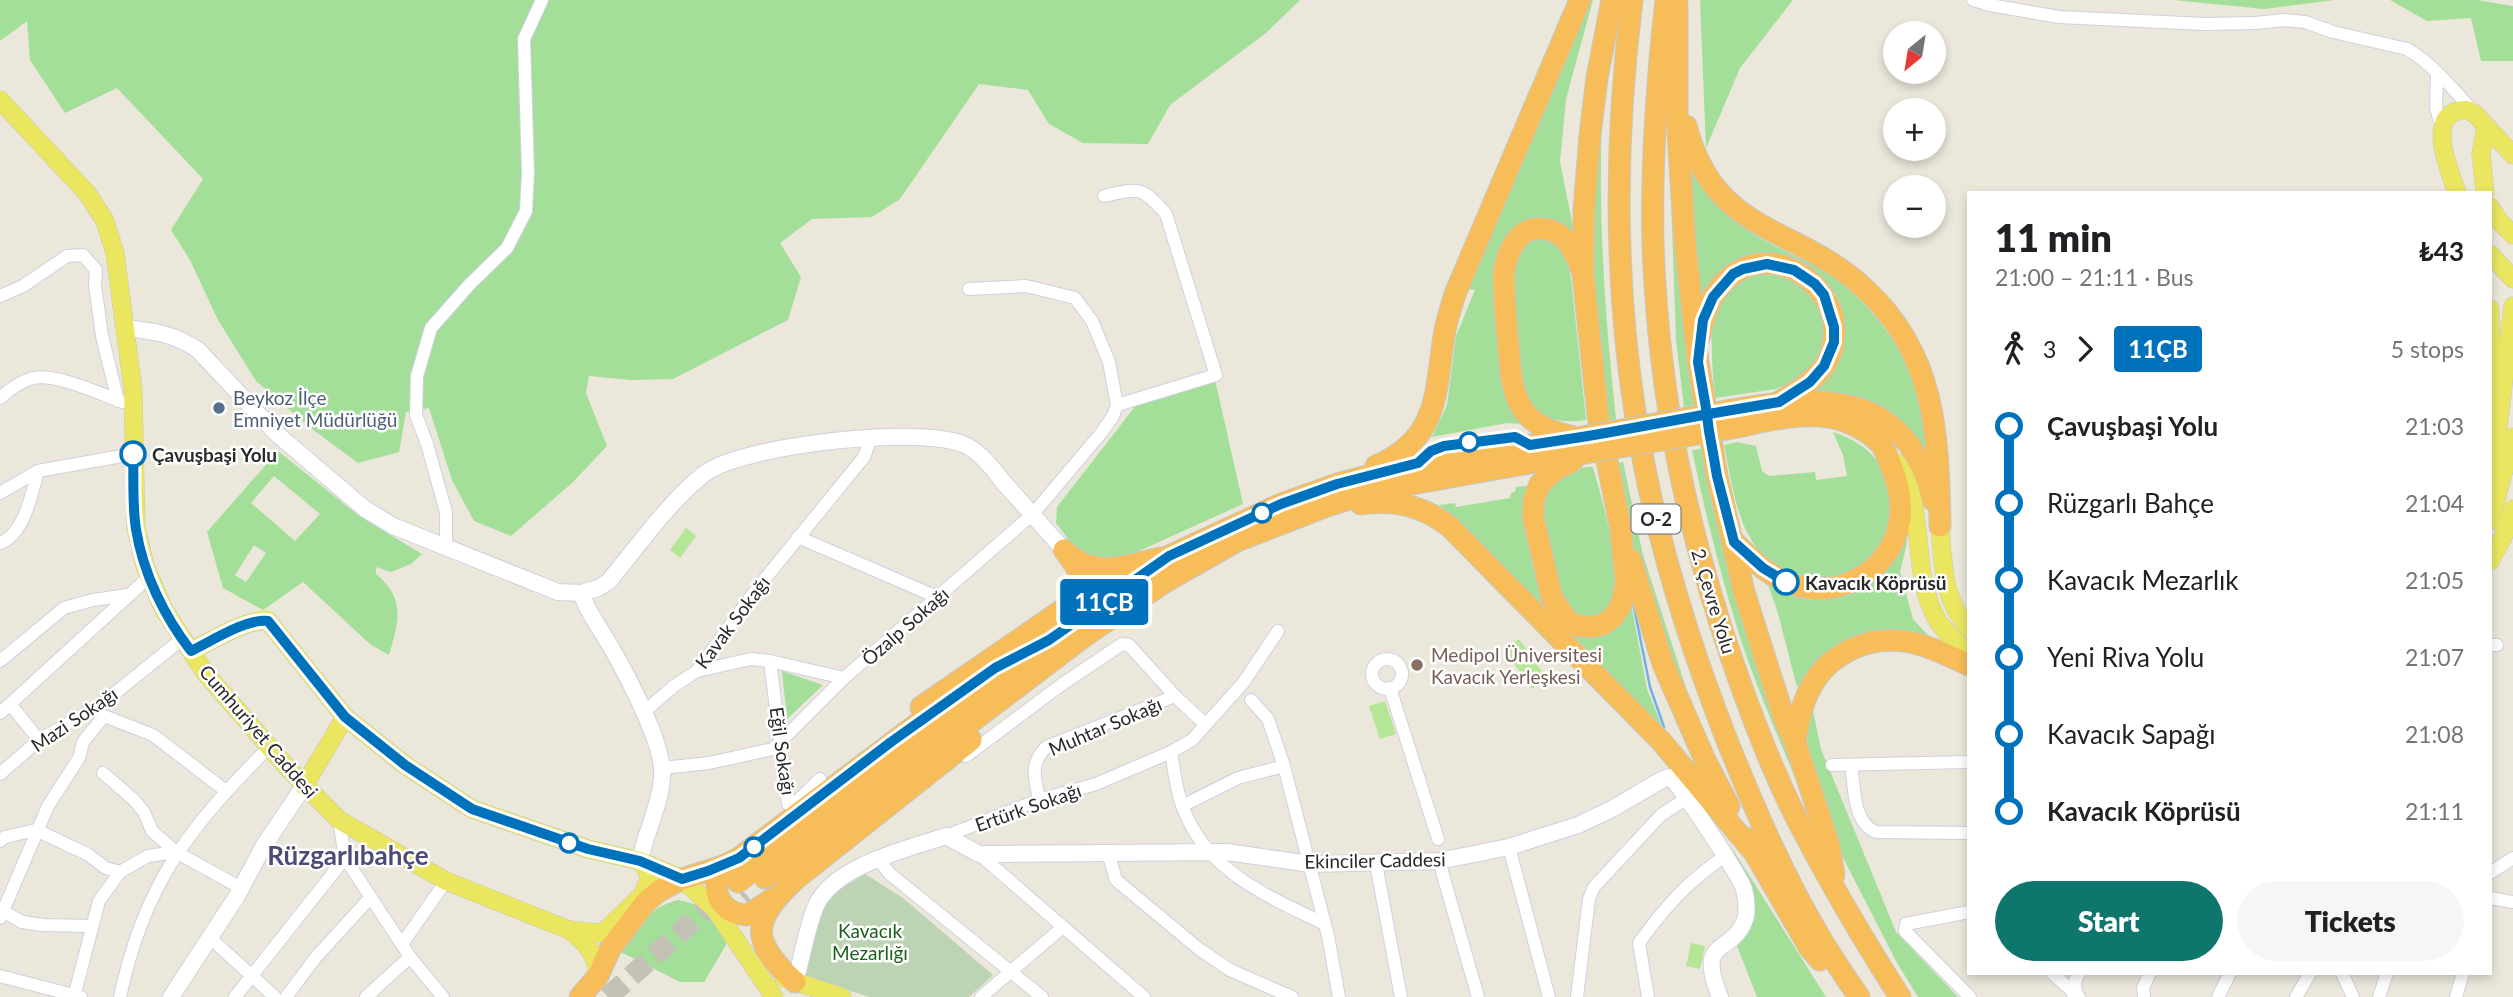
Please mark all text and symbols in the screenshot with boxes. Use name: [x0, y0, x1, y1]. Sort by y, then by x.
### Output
north arrow: [1883, 21, 1946, 84]
map controls: [1883, 21, 1946, 238]
button: +: [1883, 98, 1946, 161]
button: −: [1883, 175, 1946, 238]
text: 11 min: [1995, 214, 2112, 260]
text: ₺43: [2419, 235, 2464, 267]
text: 21:00 – 21:11 · Bus: [1995, 263, 2194, 291]
icon: walk: [1995, 330, 2033, 368]
icon: forward: [2066, 330, 2104, 368]
text: 11ÇB: [2128, 334, 2188, 363]
text: 3: [2043, 335, 2056, 363]
text: 5 stops: [2391, 335, 2464, 363]
place label: Beykoz İlçe Emniyet Müdürlüğü: [233, 386, 397, 431]
marker: Beykoz İlçe Emniyet Müdürlüğü: [211, 400, 227, 416]
text: Çavuşbaşi Yolu: [2047, 410, 2218, 442]
text: 21:03: [2405, 412, 2464, 440]
unlabelled marker: [1459, 432, 1479, 452]
marker: Çavuşbaşi Yolu: [120, 441, 146, 467]
place label: Çavuşbaşi Yolu: [152, 443, 277, 466]
text: Rüzgarlı Bahçe: [2047, 487, 2214, 519]
text: 21:04: [2405, 489, 2464, 517]
unlabelled marker: [1252, 503, 1272, 523]
road number: O-2: [1632, 504, 1680, 534]
street label: 2. Çevre Yolu: [1687, 546, 1741, 656]
text: Kavacık Mezarlık: [2047, 564, 2239, 596]
text: 21:05: [2405, 566, 2464, 594]
marker: Kavacık Köprüsü: [1773, 569, 1799, 595]
street label: Kavak Sokağı: [690, 571, 774, 673]
place label: Kavacık Köprüsü: [1805, 571, 1947, 594]
line badge: 11ÇB: [1055, 579, 1153, 625]
street label: Özalp Sokağı: [857, 582, 953, 670]
text: 11ÇB: [1074, 587, 1134, 616]
text: Yeni Riva Yolu: [2047, 641, 2204, 673]
place label: Medipol Üniversitesi Kavacık Yerleşkesi: [1431, 643, 1602, 688]
text: 21:07: [2405, 643, 2464, 671]
marker: Medipol Üniversitesi Kavacık Yerleşkesi: [1409, 657, 1425, 673]
street label: Cumhuriyet Caddesi: [195, 660, 323, 802]
street label: Mazi Sokağı: [26, 682, 122, 756]
street label: Muhtar Sokağı: [1045, 692, 1165, 760]
street label: Eğil Sokağı: [765, 705, 801, 797]
text: Kavacık Sapağı: [2047, 718, 2216, 750]
text: 21:08: [2405, 720, 2464, 748]
street label: Ertürk Sokağı: [972, 778, 1084, 836]
text: Kavacık Köprüsü: [2047, 795, 2241, 827]
text: 21:11: [2405, 797, 2464, 825]
unlabelled marker: [559, 833, 579, 853]
unlabelled marker: [744, 837, 764, 857]
district label: Rüzgarlıbahçe: [267, 839, 429, 871]
street label: Ekinciler Caddesi: [1304, 847, 1446, 873]
button: Start: [1995, 881, 2223, 961]
button: Tickets: [2237, 881, 2464, 961]
park label: Kavacık Mezarlığı: [832, 919, 908, 964]

